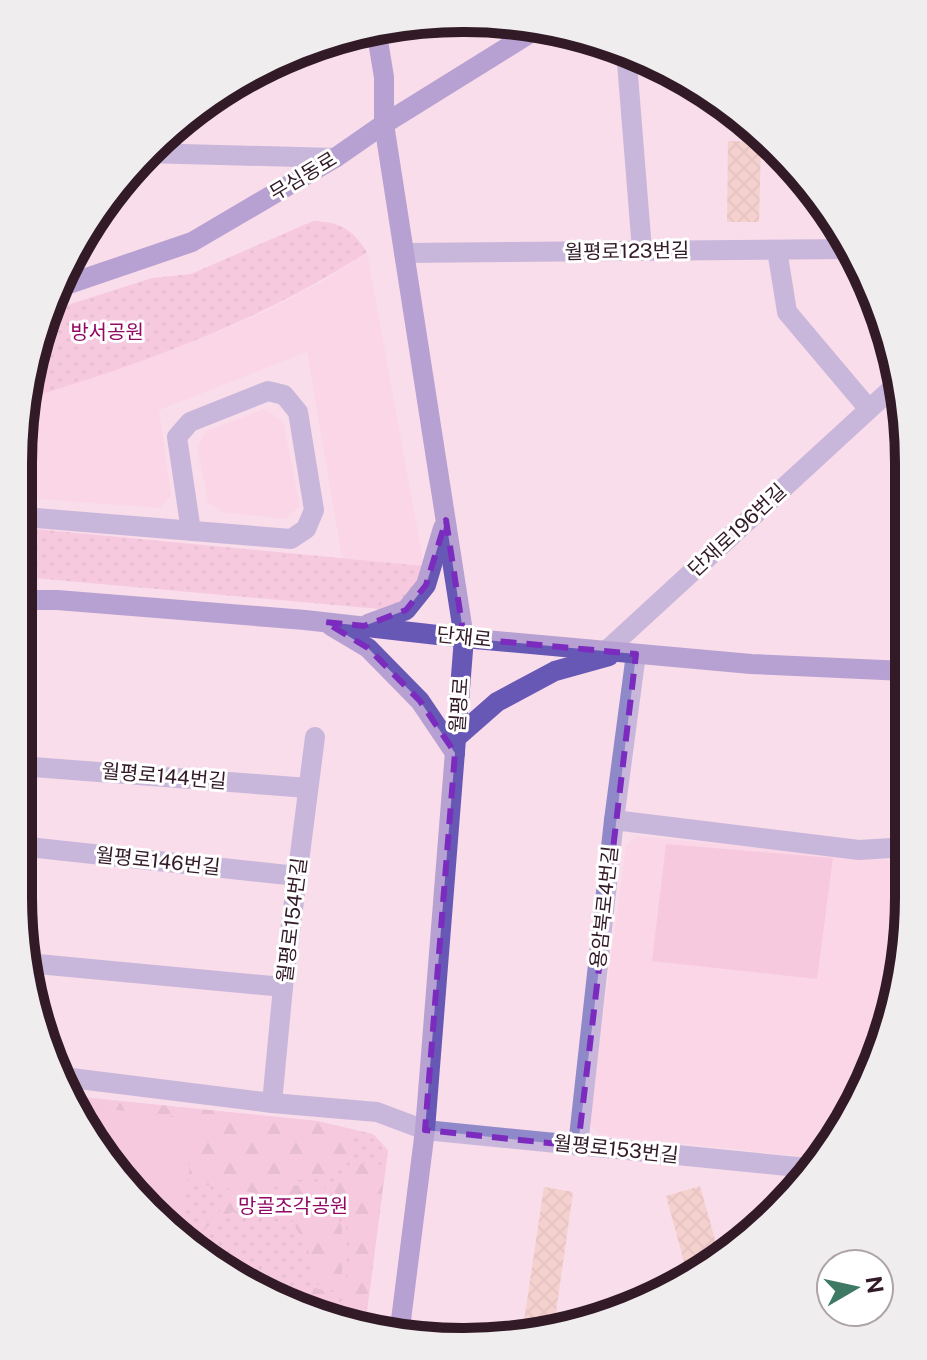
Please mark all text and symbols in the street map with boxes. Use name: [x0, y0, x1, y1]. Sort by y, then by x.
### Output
street label: 무심동로: [265, 147, 341, 205]
street label: 월평로123번길: [564, 238, 690, 264]
park label: 방서공원: [70, 320, 144, 344]
street label: 단재로196번길: [683, 479, 791, 581]
street label: 단재로: [435, 622, 493, 652]
street label: 월평로: [445, 677, 473, 733]
street label: 월평로144번길: [101, 759, 227, 793]
street label: 월평로146번길: [95, 843, 221, 879]
street label: 용암북로4번길: [586, 845, 622, 969]
street label: 월평로154번길: [272, 856, 312, 984]
street label: 월평로153번길: [552, 1131, 680, 1167]
park label: 망골조각공원: [238, 1194, 348, 1218]
north arrow: [815, 1248, 895, 1328]
text: N: [861, 1274, 889, 1295]

